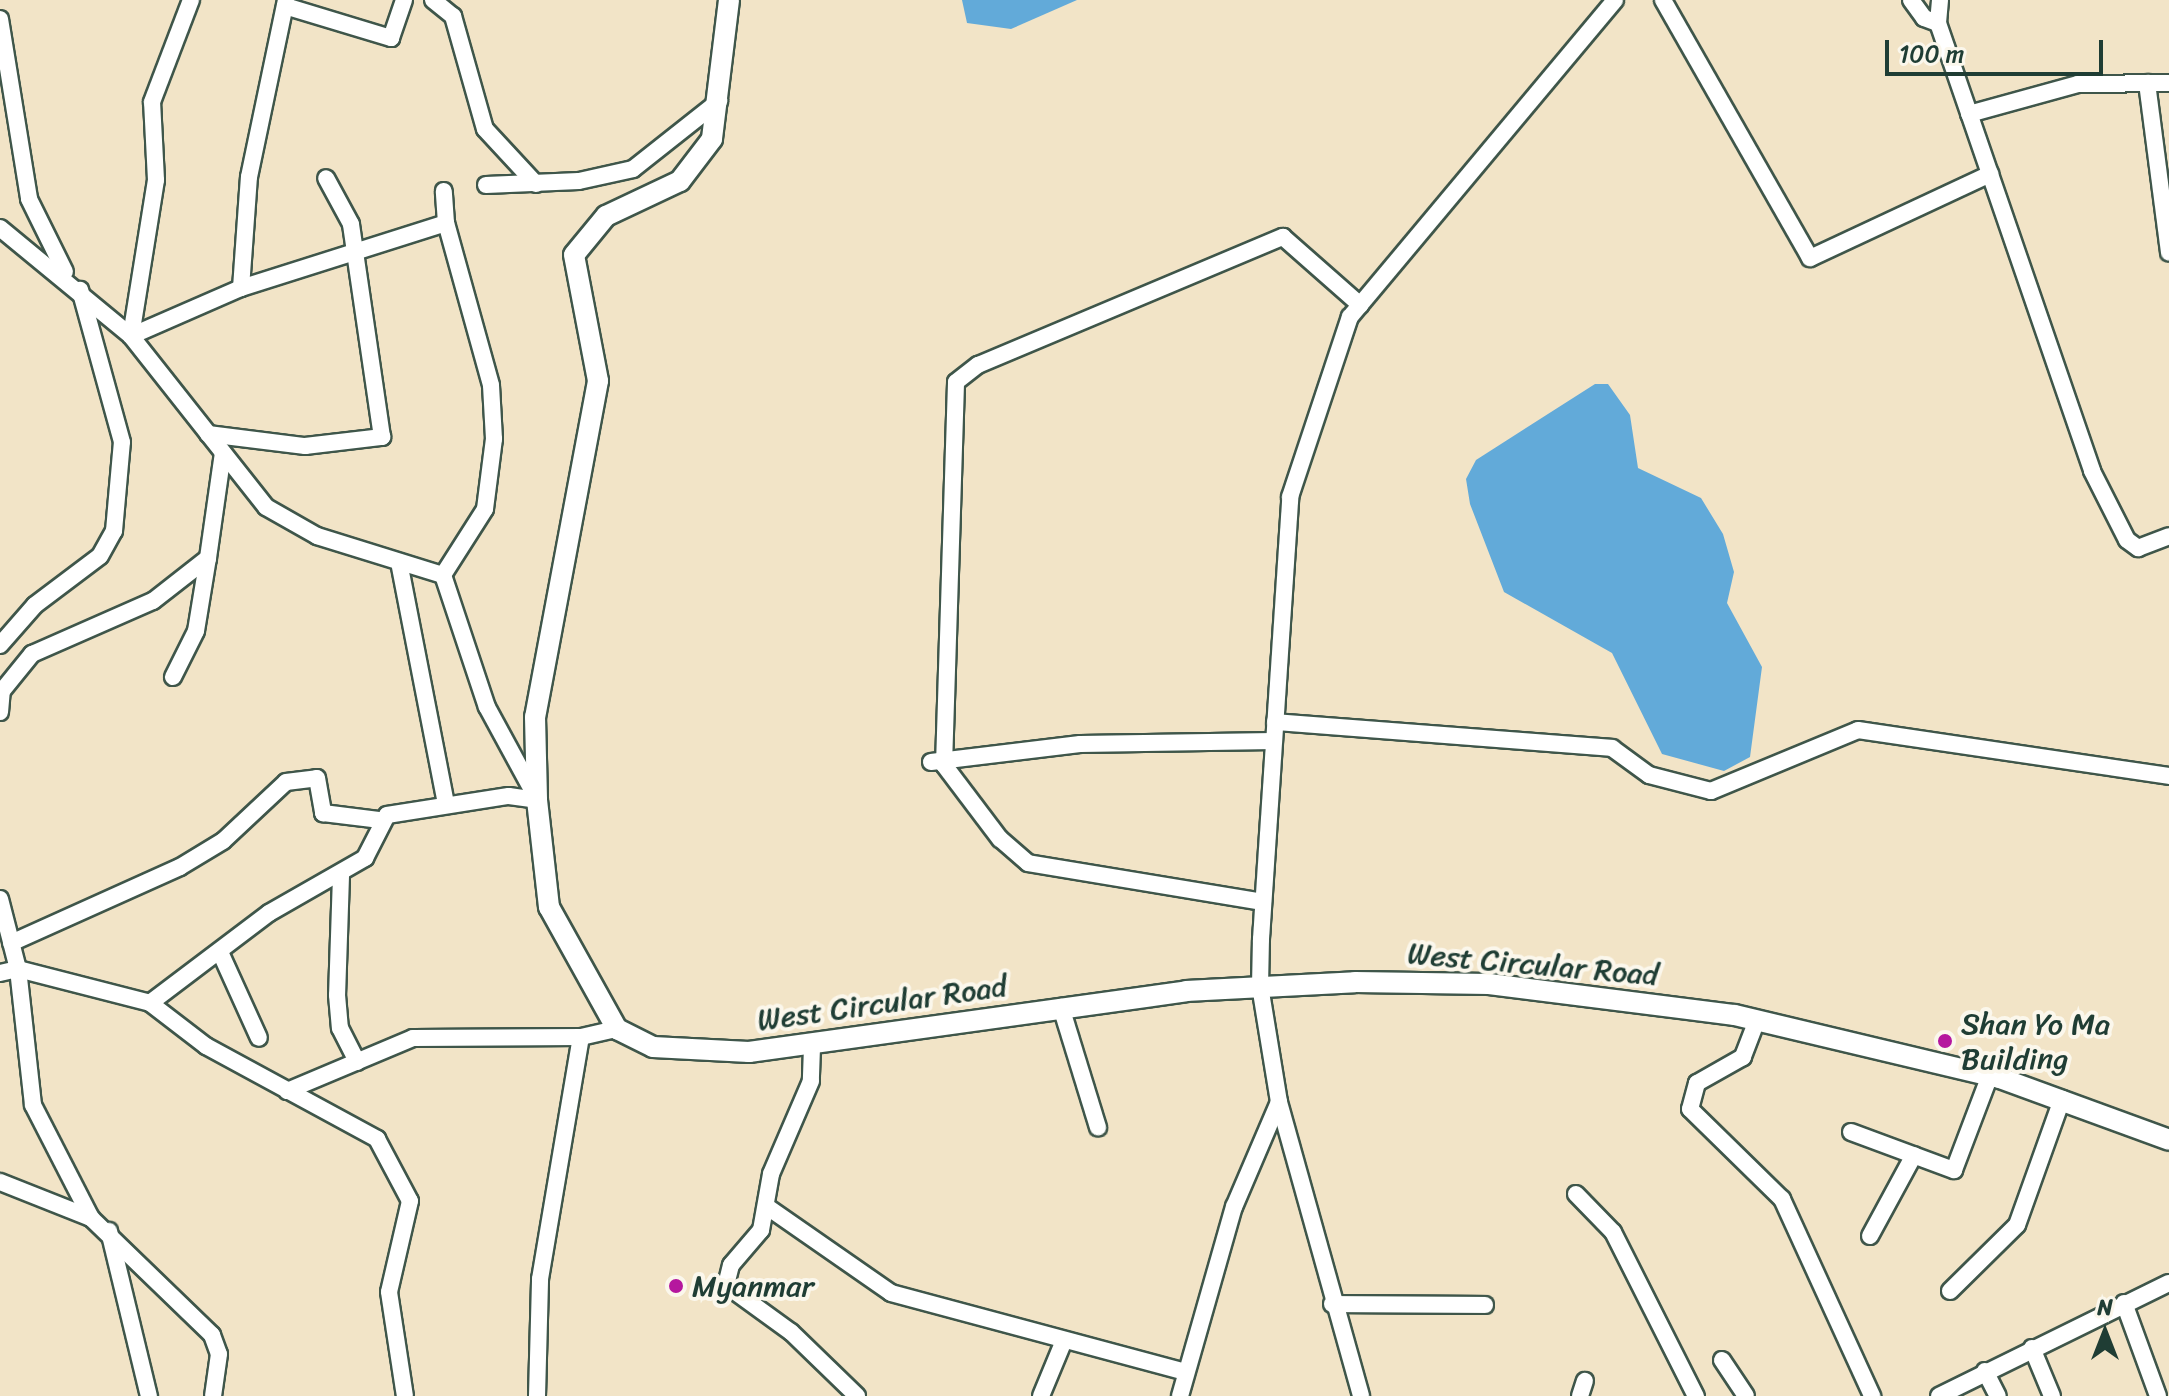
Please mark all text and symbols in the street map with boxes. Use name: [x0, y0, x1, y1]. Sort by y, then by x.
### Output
scale bar: [1889, 24, 2107, 74]
text: 100 m: [1899, 33, 1964, 75]
street label: West Circular Road: [1406, 935, 1660, 993]
street label: West Circular Road: [755, 968, 1009, 1038]
place label: Shan Yo Ma Building: [1961, 1006, 2111, 1076]
marker: Shan Yo Ma Building: [1936, 1032, 1954, 1050]
place label: Myanmar: [692, 1268, 814, 1304]
marker: Myanmar: [667, 1277, 685, 1295]
text: N: [2097, 1288, 2113, 1327]
north arrow: [2065, 1292, 2145, 1372]

